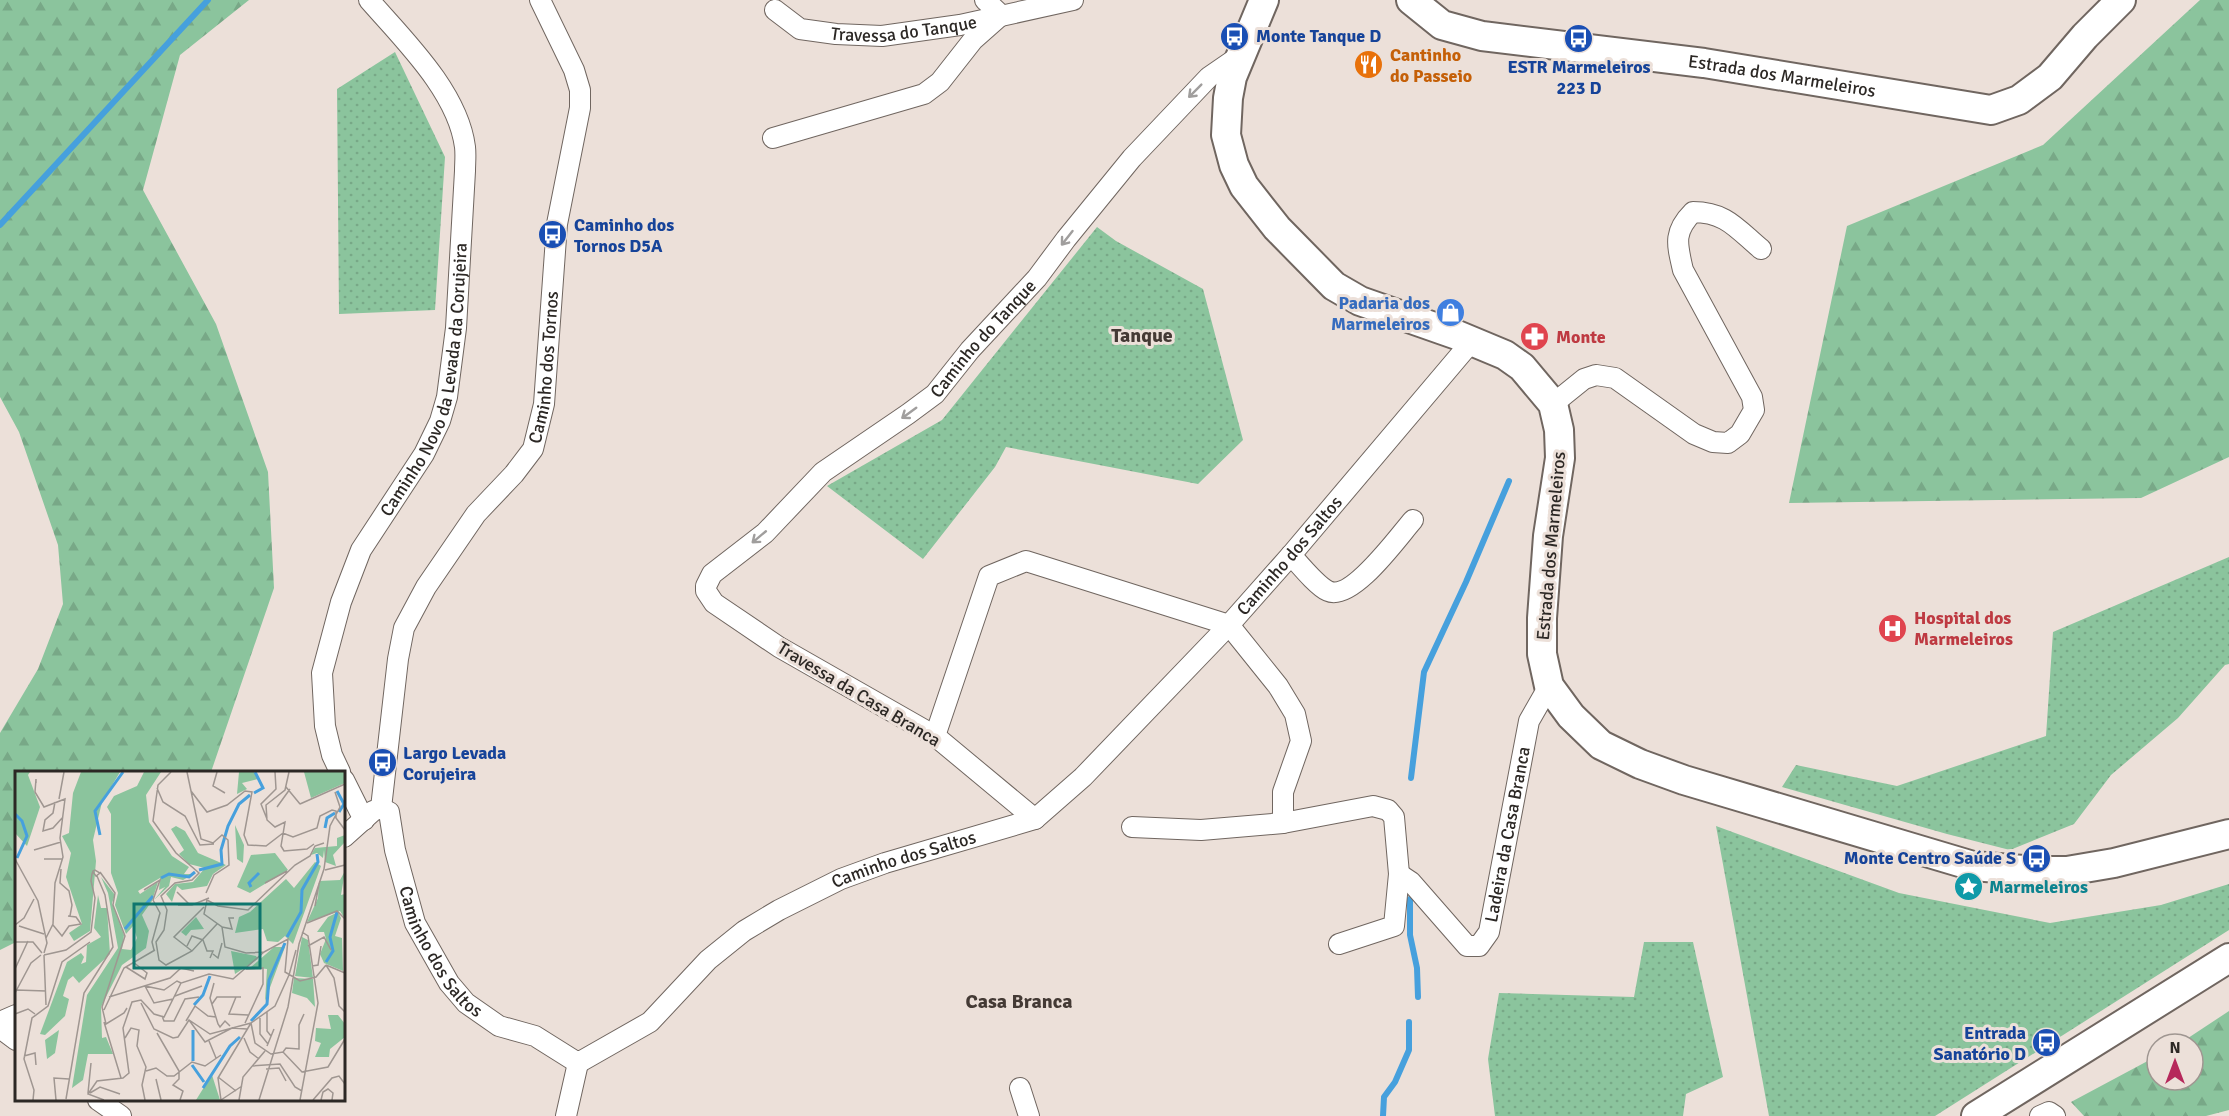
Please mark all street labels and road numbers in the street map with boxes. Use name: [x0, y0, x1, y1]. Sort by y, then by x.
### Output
street label: Travessa do Tanque: [829, 11, 979, 47]
street label: Estrada dos Marmeleiros: [1687, 50, 1877, 102]
street label: Caminho Novo da Levada da Corujeira: [375, 242, 472, 520]
street label: Caminho do Tanque: [925, 275, 1041, 402]
street label: Caminho dos Tornos: [524, 290, 563, 446]
street label: Estrada dos Marmeleiros: [1532, 451, 1570, 641]
street label: Caminho dos Saltos: [1232, 492, 1347, 620]
street label: Travessa da Casa Branca: [774, 637, 944, 751]
street label: Ladeira da Casa Branca: [1480, 745, 1535, 924]
street label: Caminho dos Saltos: [828, 826, 979, 893]
street label: Caminho dos Saltos: [394, 884, 487, 1022]

